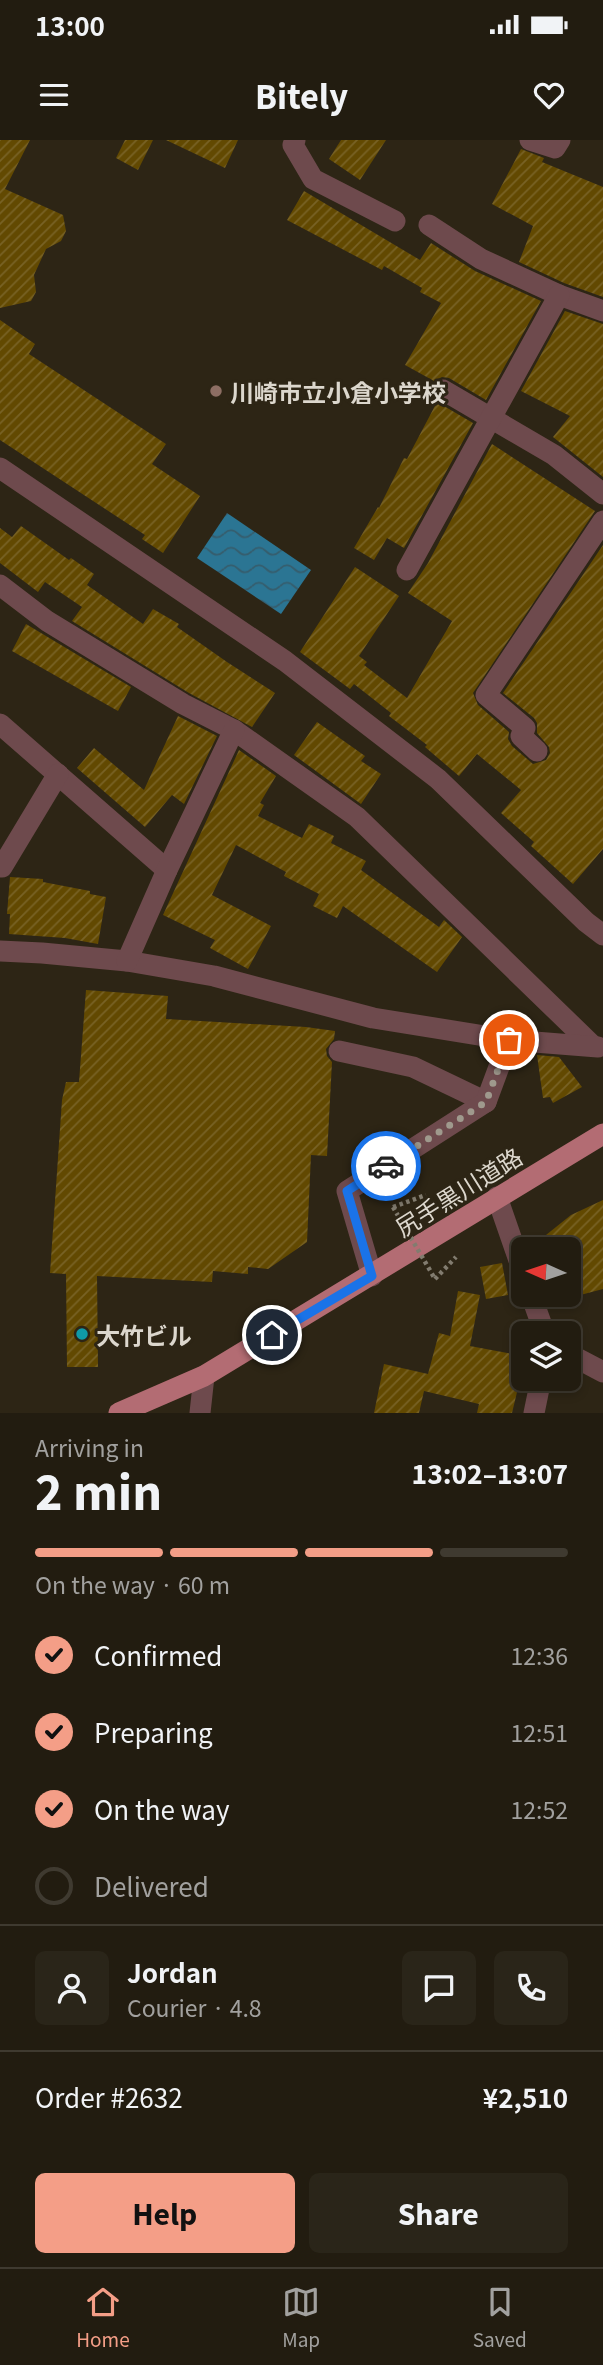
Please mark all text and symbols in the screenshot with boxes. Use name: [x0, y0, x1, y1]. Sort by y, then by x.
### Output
text: 13:00: [35, 6, 105, 43]
text: Bitely: [255, 72, 348, 118]
icon: menu: [35, 76, 73, 114]
icon: heart: [530, 76, 568, 114]
place label: 川崎市立小倉小学校: [230, 374, 446, 409]
marker: 川崎市立小倉小学校: [208, 383, 224, 399]
pin: [479, 1010, 539, 1070]
icon: bag: [490, 1021, 528, 1059]
courier: [351, 1131, 421, 1201]
street label: 尻手黒川道路: [388, 1138, 528, 1244]
icon: car: [367, 1147, 405, 1185]
north arrow: [511, 1237, 581, 1307]
map controls: [511, 1237, 581, 1391]
pin: [242, 1305, 302, 1365]
icon: home: [253, 1316, 291, 1354]
place label: 大竹ビル: [96, 1317, 192, 1352]
button: layers: [511, 1321, 581, 1391]
marker: 大竹ビル: [74, 1326, 90, 1342]
text: Arriving in: [35, 1430, 144, 1464]
text: 13:02–13:07: [412, 1454, 568, 1491]
text: 2 min: [35, 1457, 162, 1523]
text: On the way · 60 m: [35, 1567, 230, 1601]
icon: check: [35, 1636, 73, 1674]
text: Confirmed: [94, 1636, 223, 1673]
text: 12:36: [511, 1638, 568, 1672]
icon: check: [35, 1713, 73, 1751]
text: Preparing: [94, 1713, 213, 1750]
text: 12:51: [511, 1715, 568, 1749]
icon: check: [35, 1790, 73, 1828]
text: On the way: [94, 1790, 229, 1827]
text: 12:52: [511, 1792, 568, 1826]
text: Delivered: [94, 1867, 209, 1904]
button: person: [35, 1951, 109, 2025]
button: chat: [402, 1951, 476, 2025]
button: phone: [494, 1951, 568, 2025]
text: Jordan: [127, 1953, 218, 1990]
text: Courier · 4.8: [127, 1990, 262, 2024]
text: Order #2632: [35, 2078, 183, 2115]
text: ¥2,510: [483, 2078, 568, 2115]
button: Help: [35, 2173, 295, 2253]
button: Share: [309, 2173, 568, 2253]
tab: Home: [76, 2283, 130, 2352]
tab: Map: [282, 2283, 320, 2352]
tab: Saved: [473, 2283, 527, 2352]

